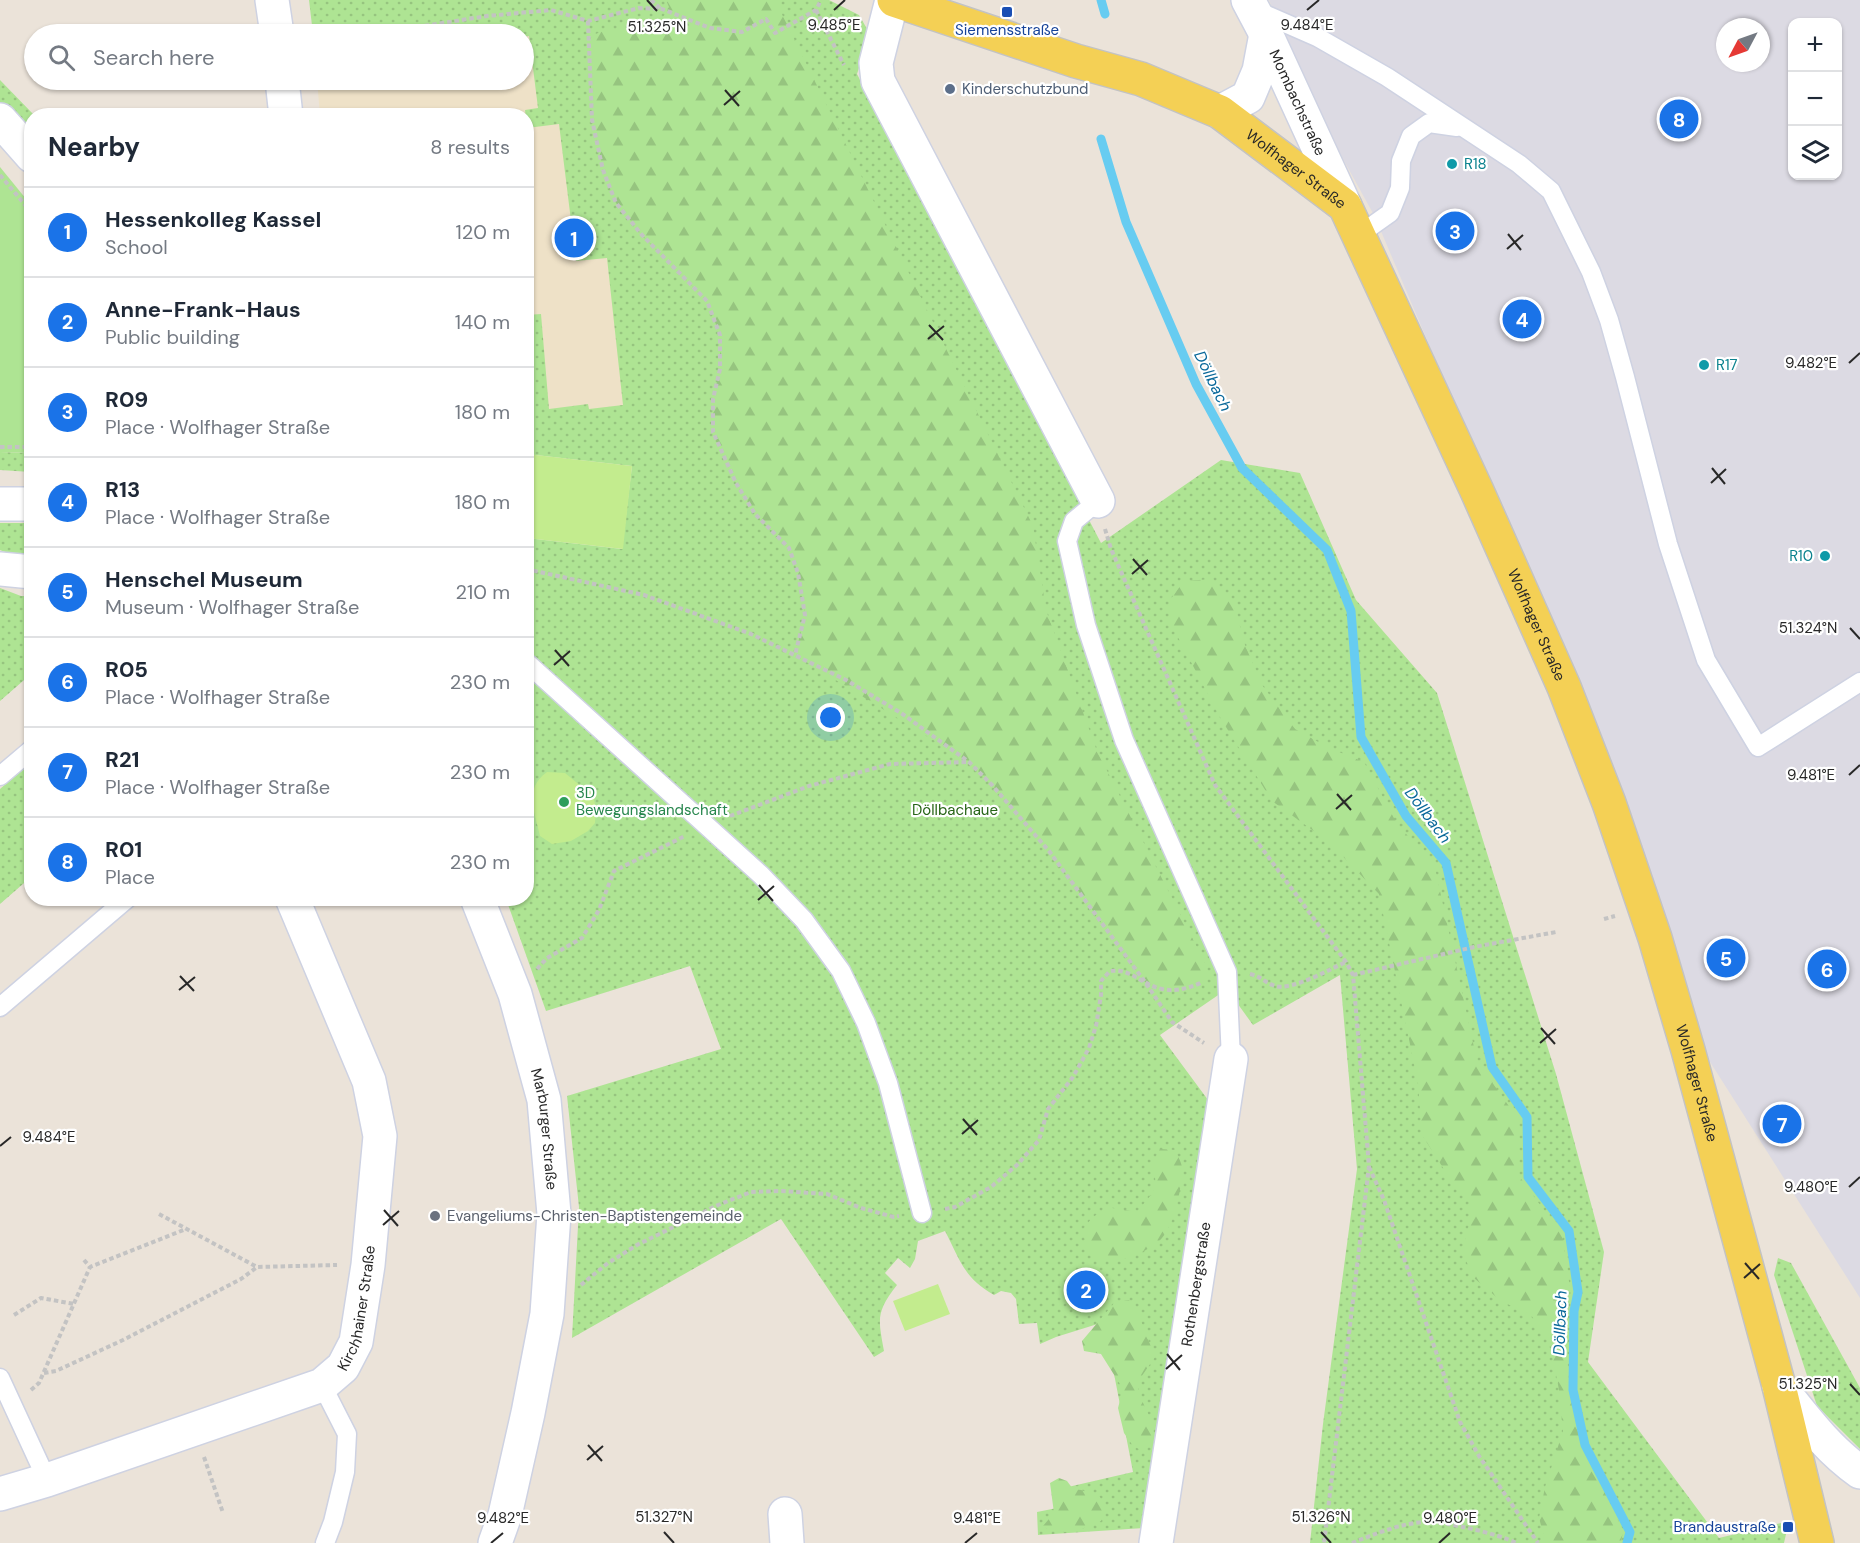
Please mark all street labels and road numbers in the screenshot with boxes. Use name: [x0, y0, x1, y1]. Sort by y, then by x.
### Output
street label: Mombachstraße: [1264, 46, 1331, 159]
street label: Wolfhager Straße: [1242, 125, 1350, 213]
street label: Wolfhager Straße: [1503, 566, 1570, 684]
street label: Wolfhager Straße: [1671, 1022, 1722, 1144]
street label: Marburger Straße: [526, 1066, 562, 1191]
street label: Rothenbergstraße: [1177, 1221, 1216, 1348]
street label: Kirchhainer Straße: [333, 1245, 380, 1374]

